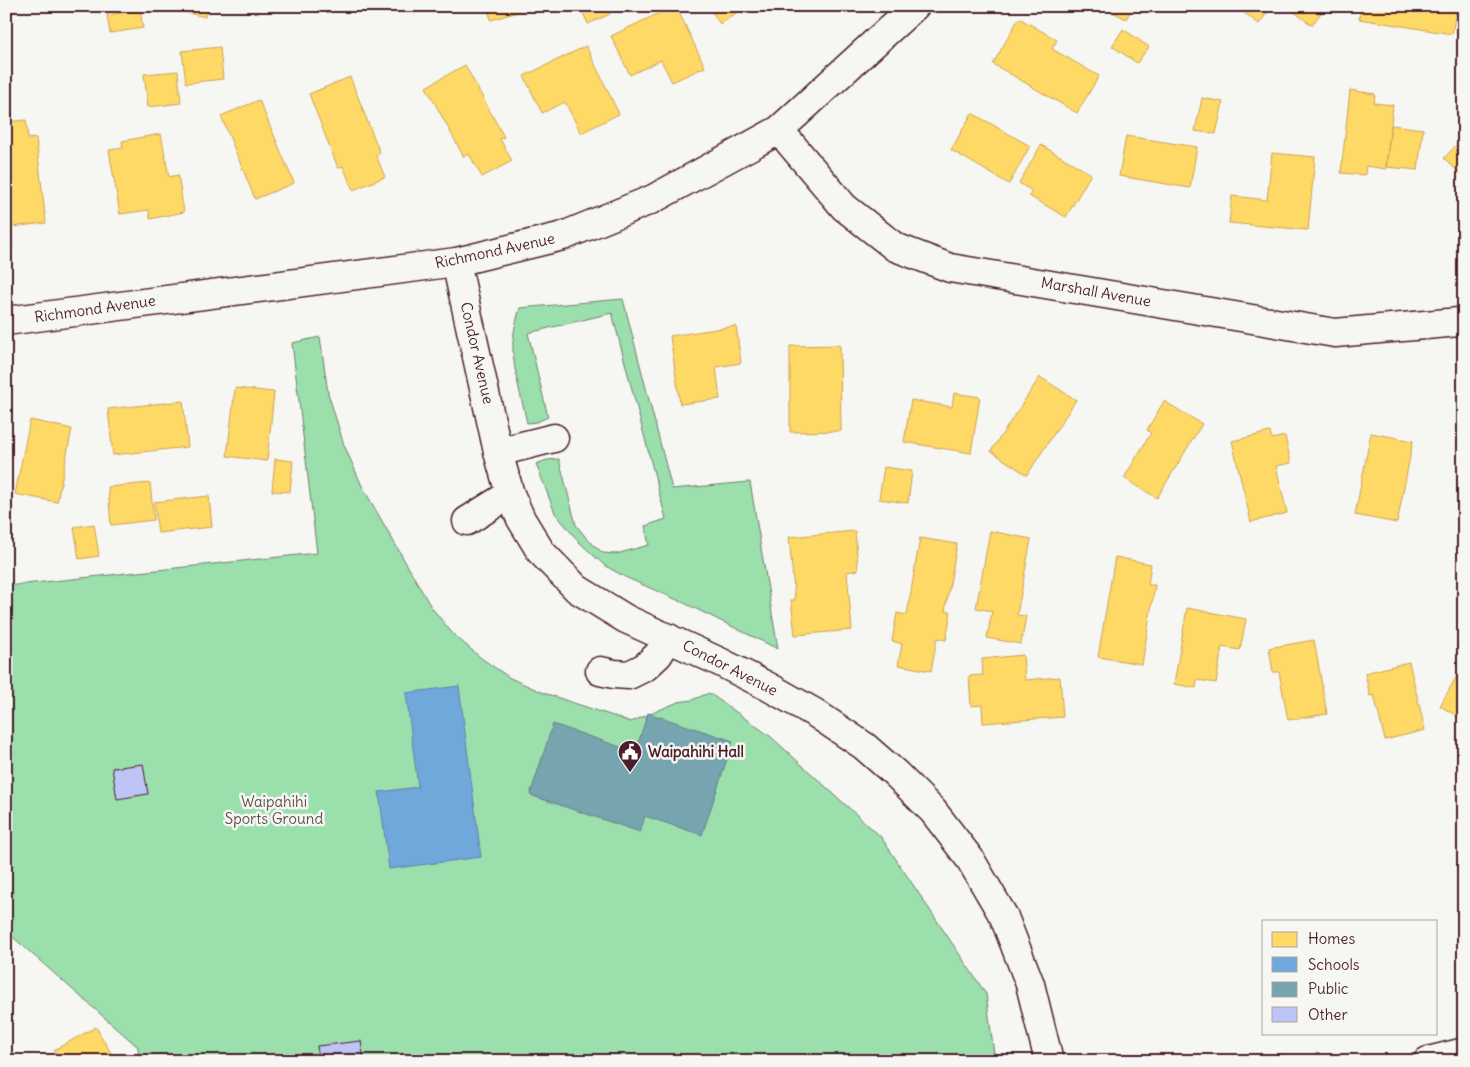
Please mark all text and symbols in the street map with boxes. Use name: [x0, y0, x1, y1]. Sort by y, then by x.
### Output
street label: Richmond Avenue: [433, 229, 557, 273]
street label: Marshall Avenue: [1040, 272, 1153, 311]
street label: Richmond Avenue: [33, 291, 157, 326]
street label: Condor Avenue: [457, 300, 498, 406]
street label: Condor Avenue: [680, 635, 781, 700]
public building icon: Waipahihi Hall: [617, 739, 643, 773]
place label: Waipahihi Hall: [648, 742, 744, 762]
park label: Waipahihi Sports Ground: [225, 792, 323, 828]
legend: [1262, 920, 1438, 1034]
text: Homes: [1308, 929, 1355, 948]
text: Schools: [1308, 955, 1360, 974]
text: Public: [1308, 979, 1349, 998]
text: Other: [1308, 1005, 1348, 1024]

